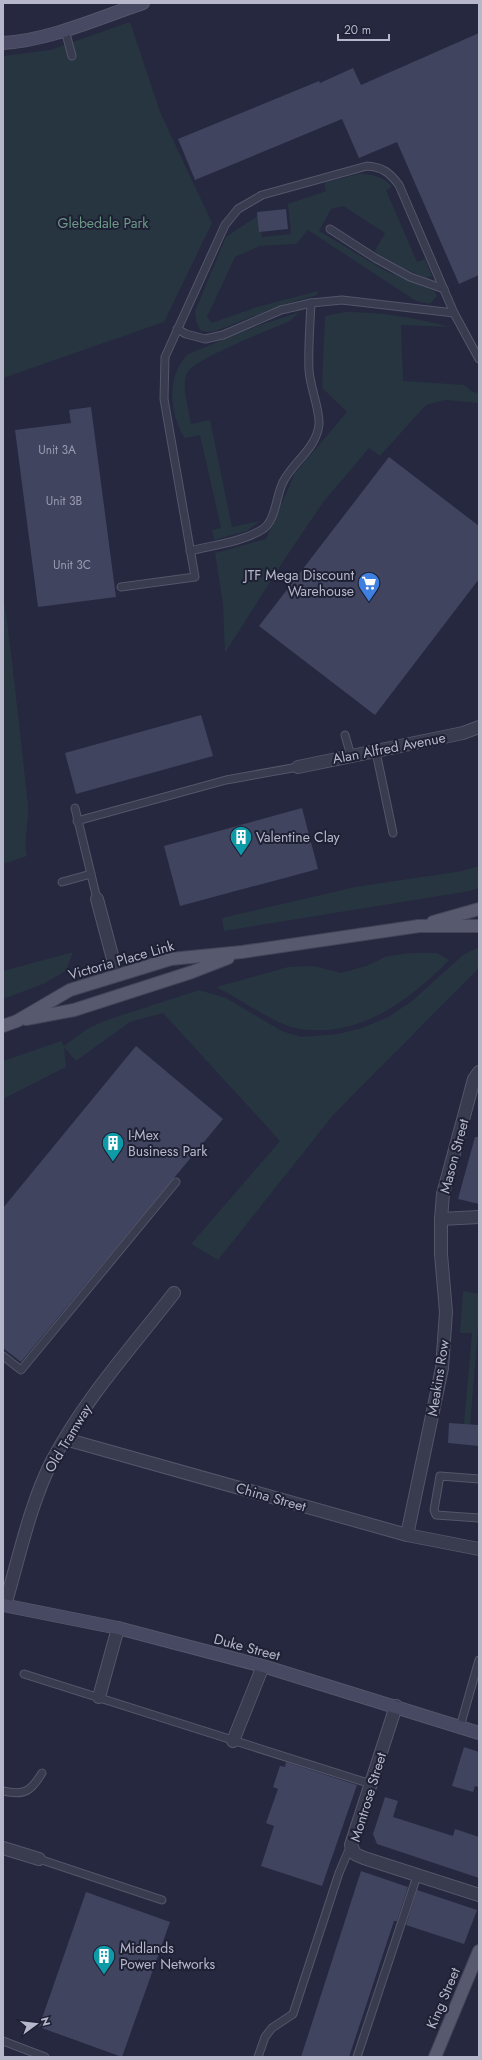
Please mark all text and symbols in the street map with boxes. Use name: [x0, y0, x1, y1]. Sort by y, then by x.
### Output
scale bar: [338, 16, 389, 42]
text: 20 m: [344, 21, 371, 39]
park label: Glebedale Park: [58, 213, 149, 233]
house number: Unit 3A: [38, 441, 76, 459]
house number: Unit 3B: [46, 492, 83, 510]
house number: Unit 3C: [53, 556, 91, 574]
place label: JTF Mega Discount Warehouse: [242, 565, 355, 601]
supermarket icon: JTF Mega Discount Warehouse: [356, 570, 382, 603]
street label: Alan Alfred Avenue: [331, 727, 447, 769]
building icon: Valentine Clay: [228, 824, 254, 857]
place label: Valentine Clay: [256, 827, 341, 847]
street label: Victoria Place Link: [66, 935, 177, 985]
street label: Mason Street: [434, 1116, 474, 1195]
place label: I-Mex Business Park: [128, 1125, 208, 1161]
building icon: I-Mex Business Park: [100, 1130, 126, 1163]
street label: Meakins Row: [422, 1338, 454, 1418]
street label: Old Tramway: [40, 1399, 97, 1476]
street label: China Street: [234, 1477, 309, 1517]
street label: Duke Street: [212, 1629, 283, 1666]
street label: Montrose Street: [345, 1749, 391, 1844]
place label: Midlands Power Networks: [120, 1938, 216, 1974]
building icon: Midlands Power Networks: [91, 1943, 117, 1976]
street label: King Street: [421, 1964, 465, 2032]
north arrow: [16, 2004, 56, 2044]
text: N: [37, 2015, 55, 2028]

